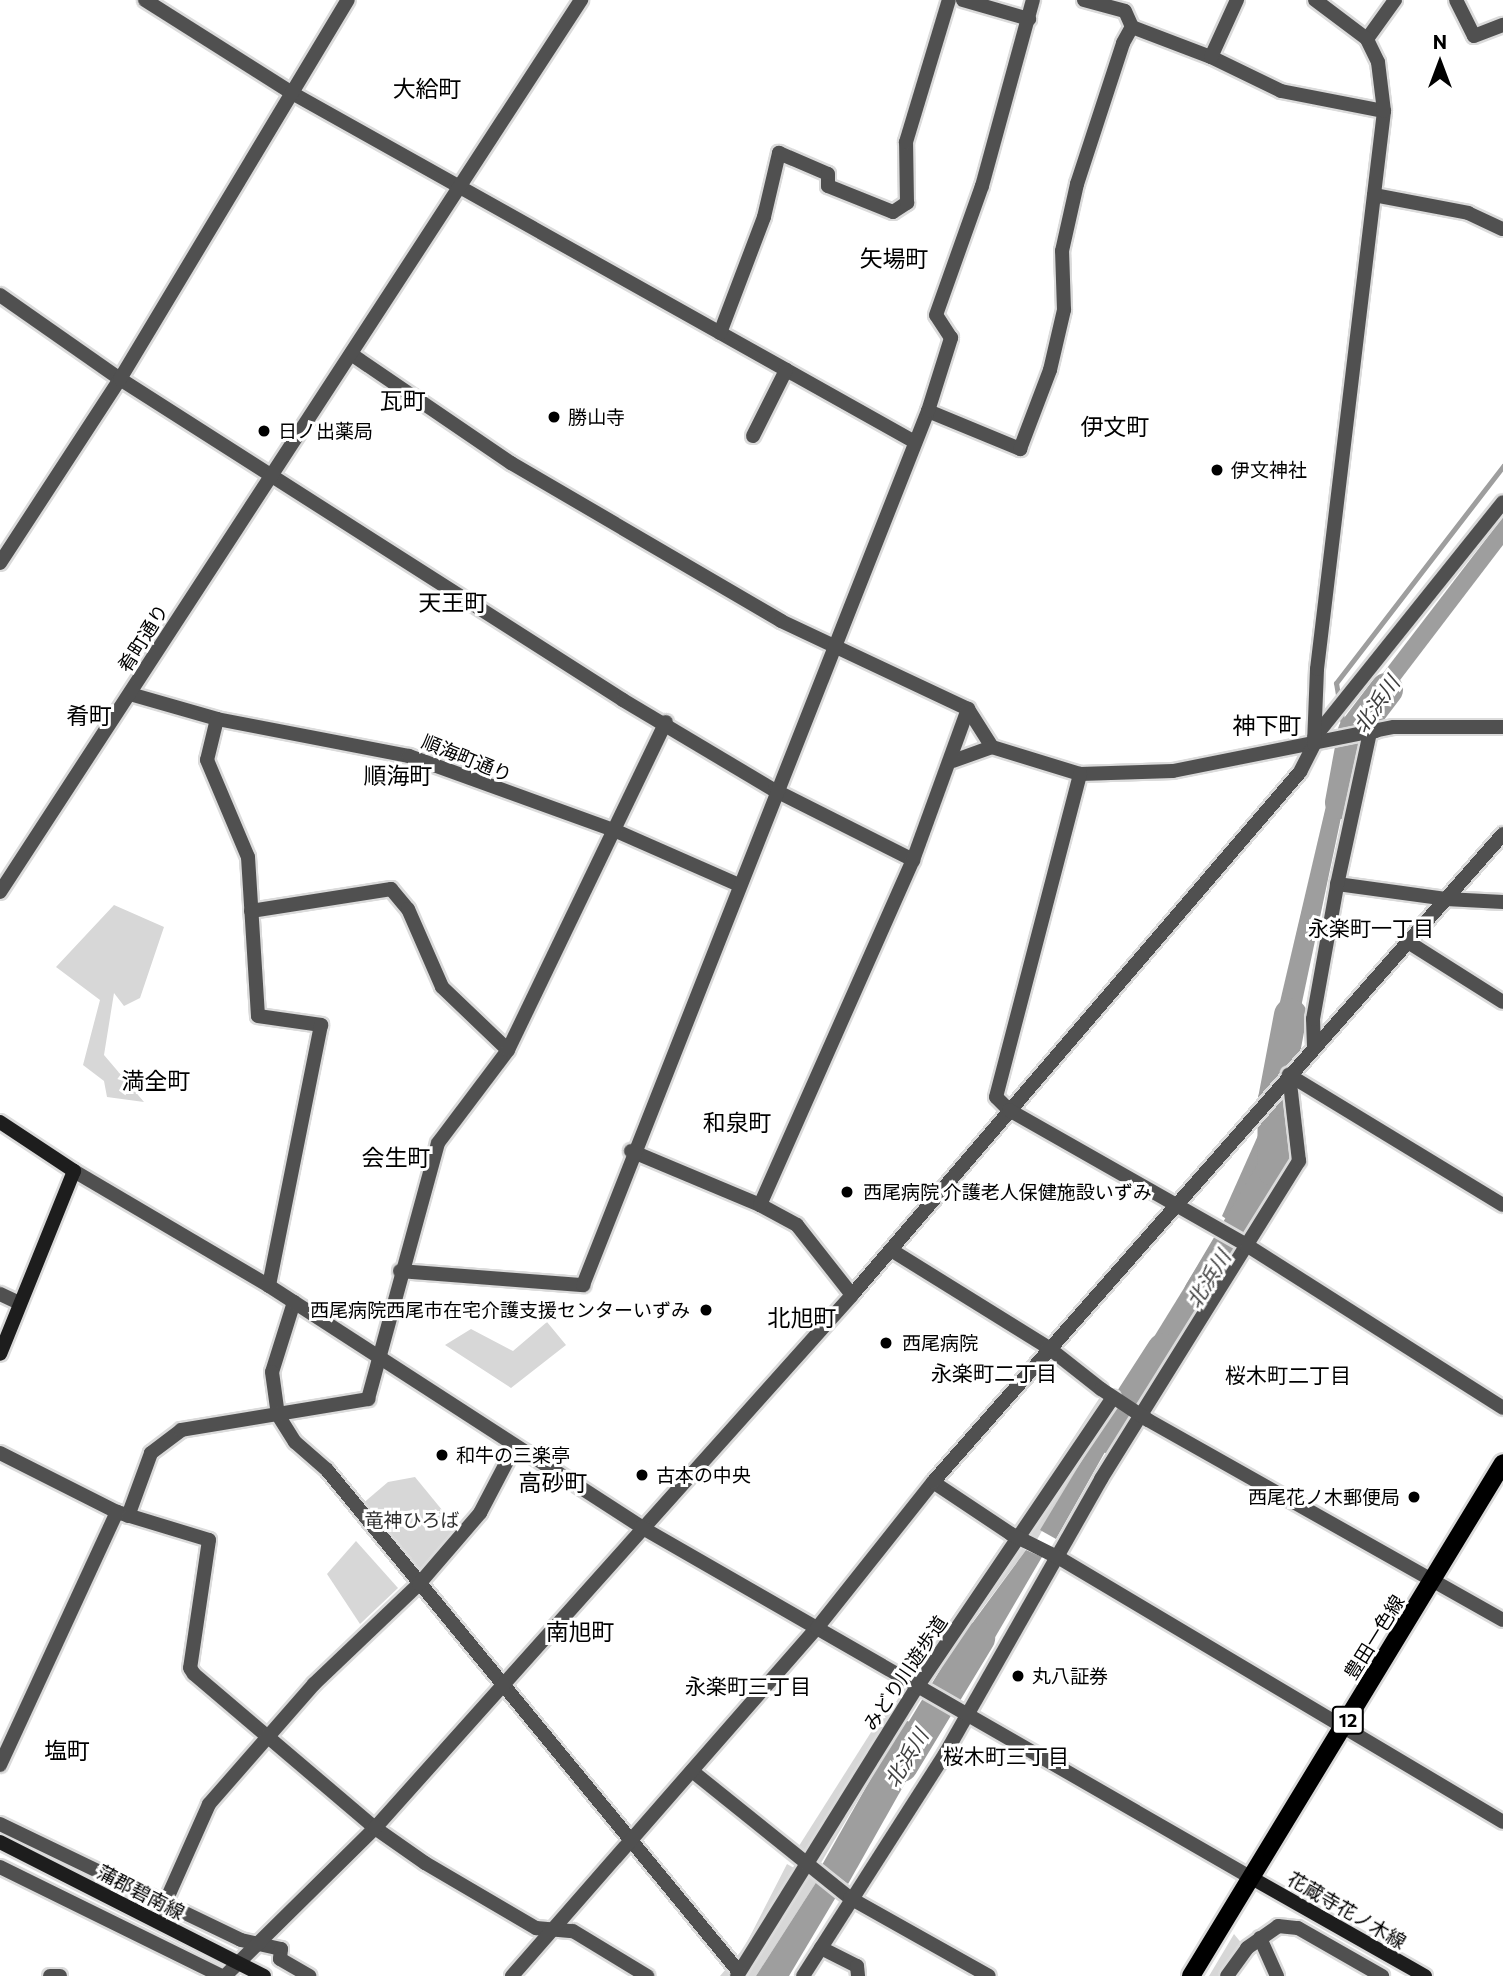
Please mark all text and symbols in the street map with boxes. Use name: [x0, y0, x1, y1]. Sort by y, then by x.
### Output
north arrow: [1405, 28, 1475, 98]
text: N: [1433, 30, 1447, 53]
district label: 大給町: [393, 74, 461, 102]
district label: 矢場町: [860, 244, 928, 272]
district label: 瓦町: [380, 386, 426, 414]
place label: 勝山寺: [568, 406, 625, 428]
marker: 勝山寺: [546, 409, 562, 425]
district label: 伊文町: [1081, 412, 1149, 440]
place label: 日ノ出薬局: [278, 420, 373, 442]
marker: 日ノ出薬局: [256, 423, 272, 439]
place label: 伊文神社: [1231, 459, 1307, 481]
marker: 伊文神社: [1209, 462, 1225, 478]
district label: 天王町: [419, 588, 487, 616]
street label: 肴町通り: [113, 600, 173, 676]
water label: 北浜川: [1348, 671, 1404, 737]
district label: 肴町: [66, 701, 112, 729]
district label: 神下町: [1233, 711, 1301, 739]
street label: 順海町通り: [419, 730, 515, 786]
district label: 順海町: [364, 761, 432, 789]
district label: 永楽町一丁目: [1308, 915, 1434, 941]
district label: 満全町: [122, 1066, 190, 1094]
district label: 和泉町: [703, 1108, 771, 1136]
district label: 会生町: [362, 1143, 430, 1171]
place label: 西尾病院 介護老人保健施設いずみ: [863, 1181, 1152, 1203]
marker: 西尾病院 介護老人保健施設いずみ: [837, 1182, 857, 1202]
water label: 北浜川: [1181, 1246, 1235, 1312]
place label: 西尾病院西尾市在宅介護支援センターいずみ: [310, 1299, 690, 1321]
marker: 西尾病院西尾市在宅介護支援センターいずみ: [696, 1300, 716, 1320]
district label: 北旭町: [768, 1303, 836, 1331]
place label: 西尾病院: [902, 1332, 978, 1354]
marker: 西尾病院: [876, 1333, 896, 1353]
district label: 永楽町二丁目: [931, 1360, 1057, 1386]
district label: 桜木町二丁目: [1225, 1362, 1351, 1388]
place label: 和牛の三楽亭: [456, 1444, 570, 1466]
marker: 和牛の三楽亭: [434, 1447, 450, 1463]
place label: 古本の中央: [656, 1464, 751, 1486]
marker: 古本の中央: [634, 1467, 650, 1483]
district label: 高砂町: [519, 1468, 587, 1496]
place label: 西尾花ノ木郵便局: [1248, 1486, 1400, 1508]
marker: 西尾花ノ木郵便局: [1406, 1489, 1422, 1505]
park label: 竜神ひろば: [365, 1509, 459, 1531]
street label: 豊田一色線: [1339, 1591, 1409, 1683]
street label: みどり川遊歩道: [858, 1611, 952, 1735]
district label: 南旭町: [546, 1617, 614, 1645]
place label: 丸八証券: [1032, 1665, 1108, 1687]
marker: 丸八証券: [1010, 1668, 1026, 1684]
district label: 永楽町三丁目: [685, 1673, 811, 1699]
road number: 12: [1330, 1706, 1366, 1735]
water label: 北浜川: [879, 1725, 933, 1791]
district label: 塩町: [44, 1736, 90, 1764]
district label: 桜木町三丁目: [943, 1743, 1069, 1769]
street label: 蒲郡碧南線: [94, 1860, 188, 1924]
street label: 花蔵寺花ノ木線: [1284, 1867, 1410, 1953]

